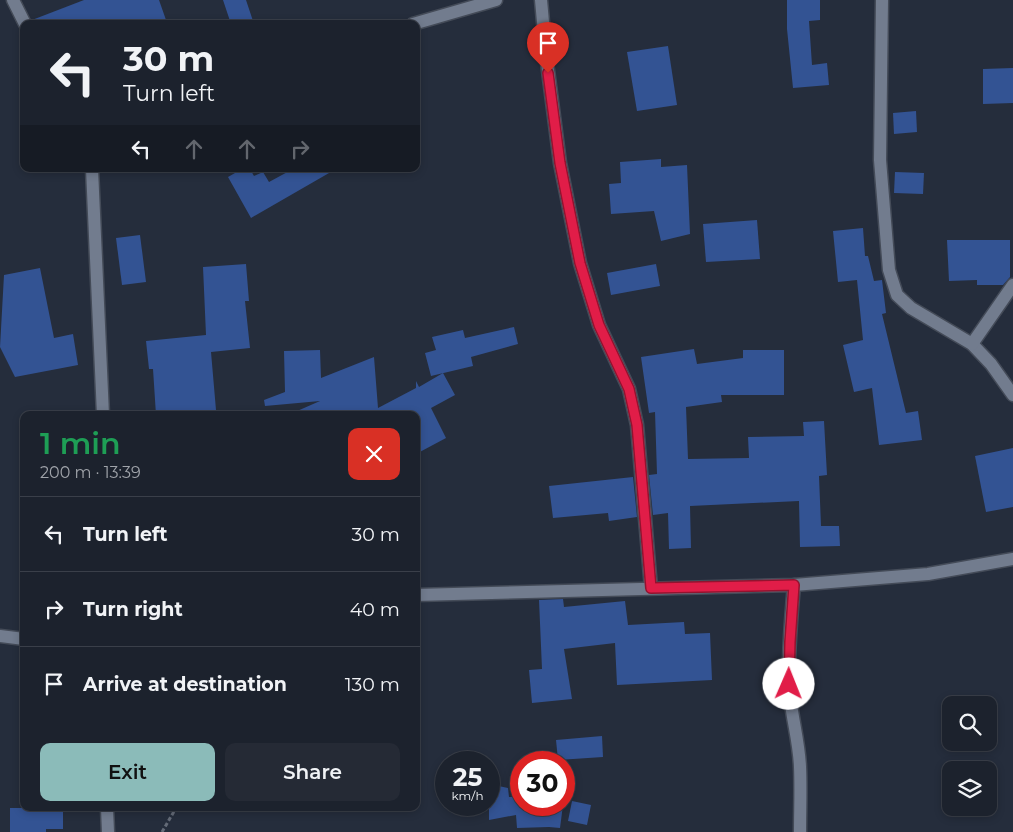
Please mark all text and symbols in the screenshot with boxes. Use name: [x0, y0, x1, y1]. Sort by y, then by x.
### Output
pin: [527, 22, 569, 73]
icon: arrive: [534, 29, 562, 57]
text: 30 m: [123, 37, 214, 80]
icon: left: [40, 40, 105, 105]
text: Turn left: [123, 80, 215, 107]
icon: left: [127, 135, 155, 163]
icon: ahead: [180, 135, 208, 163]
icon: ahead: [233, 135, 261, 163]
icon: right: [286, 135, 314, 163]
text: 1 min: [40, 425, 121, 462]
button: close: [348, 428, 400, 480]
text: 200 m · 13:39: [40, 463, 141, 482]
icon: left: [40, 520, 68, 548]
text: Turn left: [83, 523, 168, 546]
text: 30 m: [352, 523, 400, 546]
icon: right: [40, 595, 68, 623]
text: Turn right: [83, 598, 183, 621]
text: 40 m: [350, 598, 400, 621]
position arrow: [762, 657, 814, 709]
icon: arrive: [40, 670, 68, 698]
text: Arrive at destination: [83, 673, 287, 696]
text: 130 m: [345, 673, 400, 696]
map controls: [942, 696, 997, 816]
button: search: [942, 696, 997, 751]
button: Exit: [40, 743, 215, 801]
button: Share: [225, 743, 400, 801]
speed limit sign: 30: [510, 751, 575, 816]
button: layers: [942, 761, 997, 816]
text: 25: [453, 762, 482, 792]
text: km/h: [451, 788, 484, 803]

